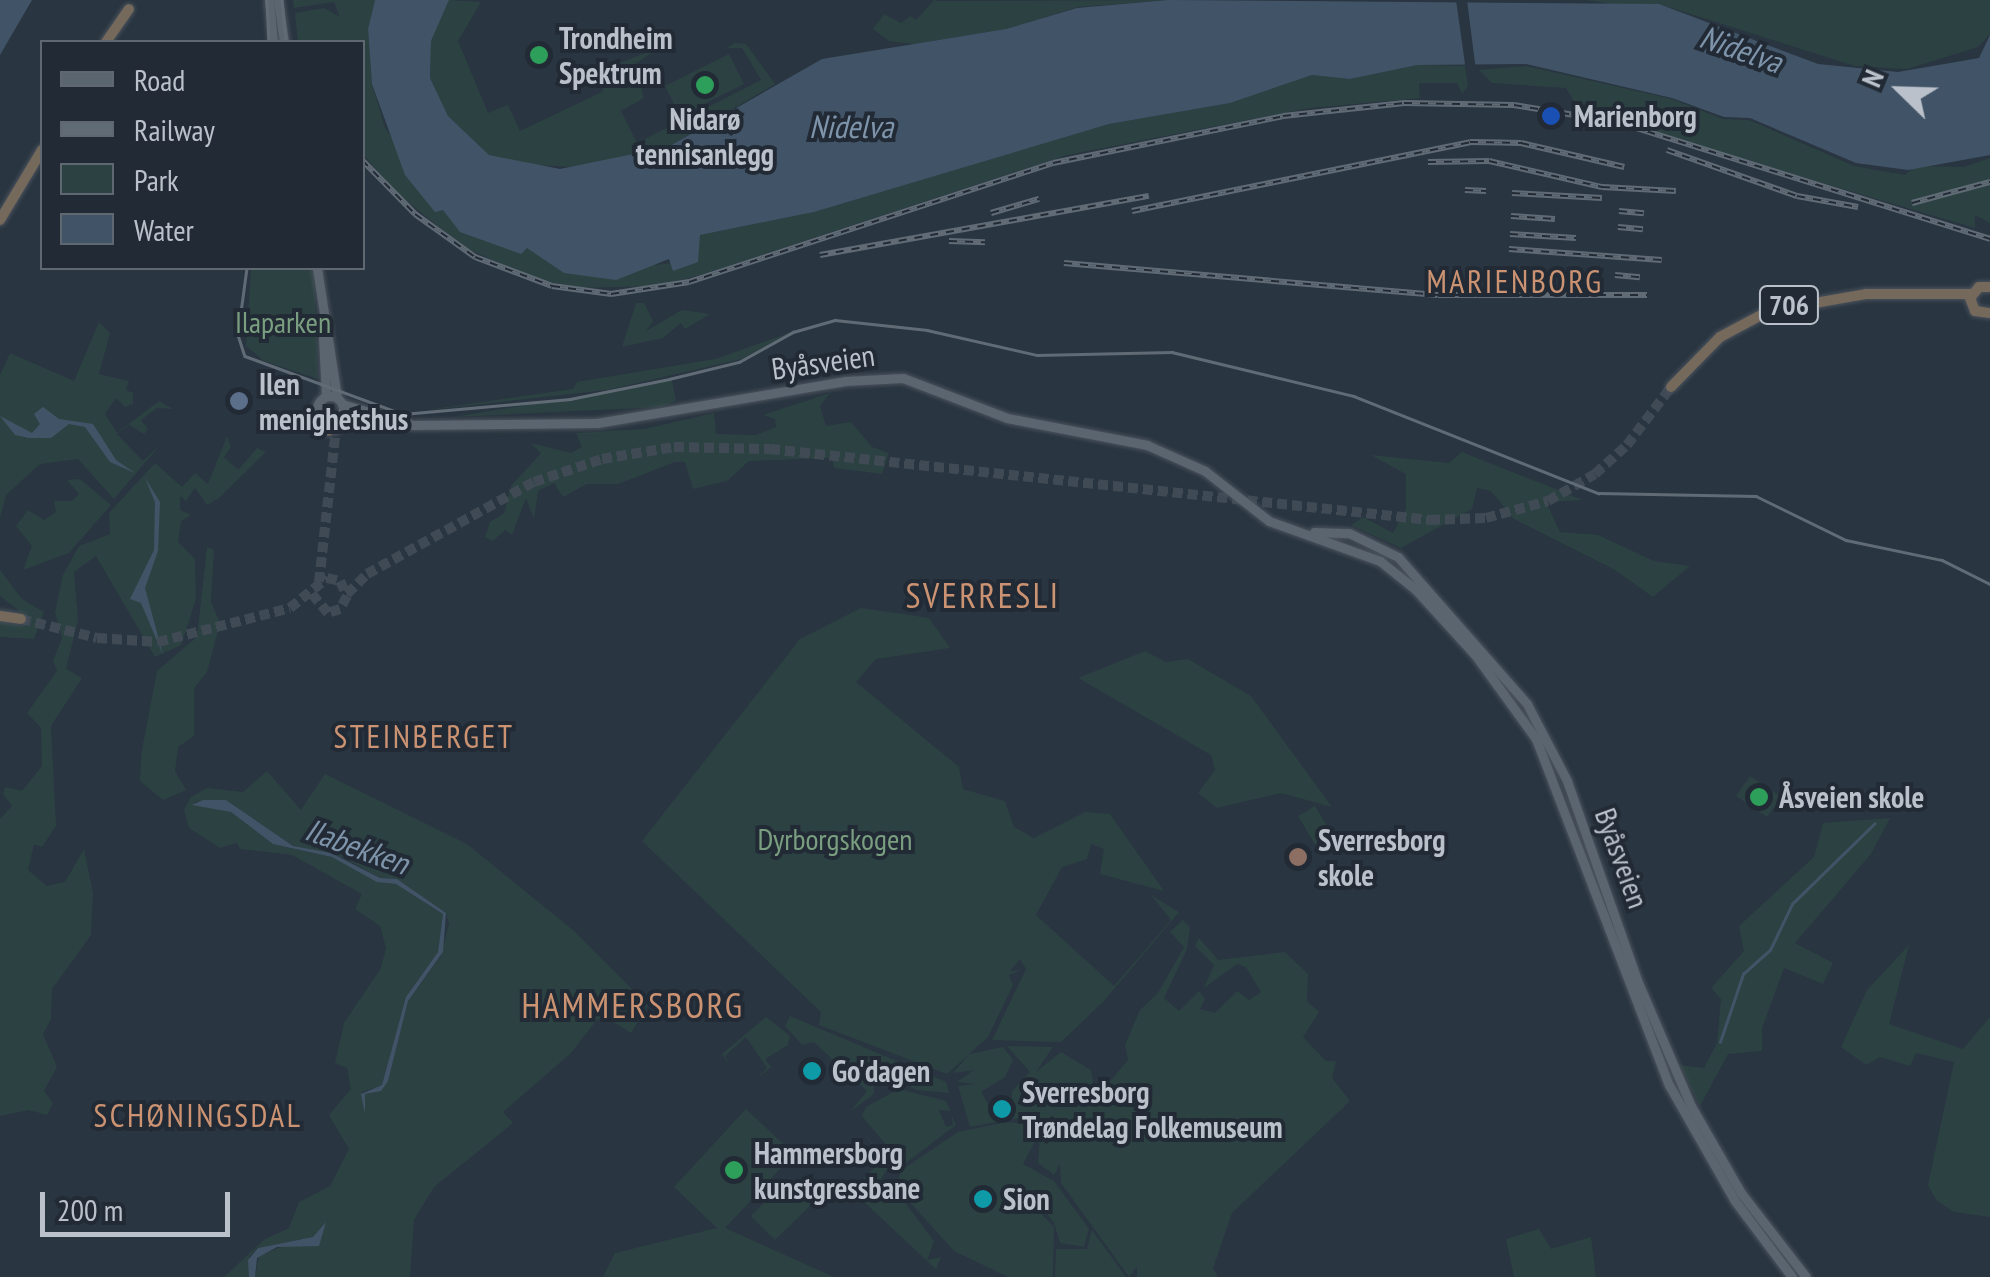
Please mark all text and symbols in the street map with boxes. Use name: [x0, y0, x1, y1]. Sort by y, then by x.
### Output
water label: Nidelva: [1695, 17, 1787, 81]
place label: Trondheim Spektrum: [559, 20, 673, 90]
legend: [40, 40, 365, 270]
north arrow: [1850, 40, 1950, 140]
marker: Trondheim Spektrum: [528, 44, 550, 66]
text: Road: [134, 60, 185, 99]
text: N: [1852, 64, 1892, 92]
marker: Nidarø tennisanlegg: [694, 74, 716, 96]
place label: Marienborg: [1574, 98, 1697, 134]
place label: Nidarø tennisanlegg: [636, 101, 774, 172]
marker: Marienborg: [1538, 103, 1564, 129]
water label: Nidelva: [809, 107, 893, 145]
text: Railway: [134, 110, 215, 149]
text: Park: [134, 160, 179, 199]
text: Water: [134, 210, 194, 249]
district label: MARIENBORG: [1426, 262, 1604, 300]
road number: 706: [1756, 282, 1822, 328]
park label: Ilaparken: [235, 304, 331, 340]
street label: Byåsveien: [769, 337, 877, 387]
place label: Ilen menighetshus: [259, 366, 408, 436]
marker: Ilen menighetshus: [228, 390, 250, 412]
district label: SVERRESLI: [906, 574, 1060, 616]
district label: STEINBERGET: [334, 717, 514, 755]
place label: Åsveien skole: [1779, 779, 1924, 815]
marker: Åsveien skole: [1748, 786, 1770, 808]
street label: Byåsveien: [1587, 803, 1657, 913]
water label: Ilabekken: [300, 810, 414, 882]
park label: Dyrborgskogen: [757, 821, 913, 857]
place label: Sverresborg skole: [1318, 822, 1445, 892]
marker: Sverresborg skole: [1287, 846, 1309, 868]
district label: HAMMERSBORG: [522, 984, 744, 1026]
place label: Go'dagen: [832, 1053, 930, 1089]
marker: Go'dagen: [801, 1060, 823, 1082]
place label: Sverresborg Trøndelag Folkemuseum: [1022, 1074, 1283, 1144]
district label: SCHØNINGSDAL: [94, 1096, 302, 1134]
marker: Sverresborg Trøndelag Folkemuseum: [991, 1098, 1013, 1120]
place label: Hammersborg kunstgressbane: [754, 1135, 920, 1206]
marker: Hammersborg kunstgressbane: [723, 1159, 745, 1181]
scale bar: [45, 1172, 235, 1234]
place label: Sion: [1003, 1181, 1050, 1217]
marker: Sion: [972, 1188, 994, 1210]
text: 200 m: [57, 1190, 123, 1229]

